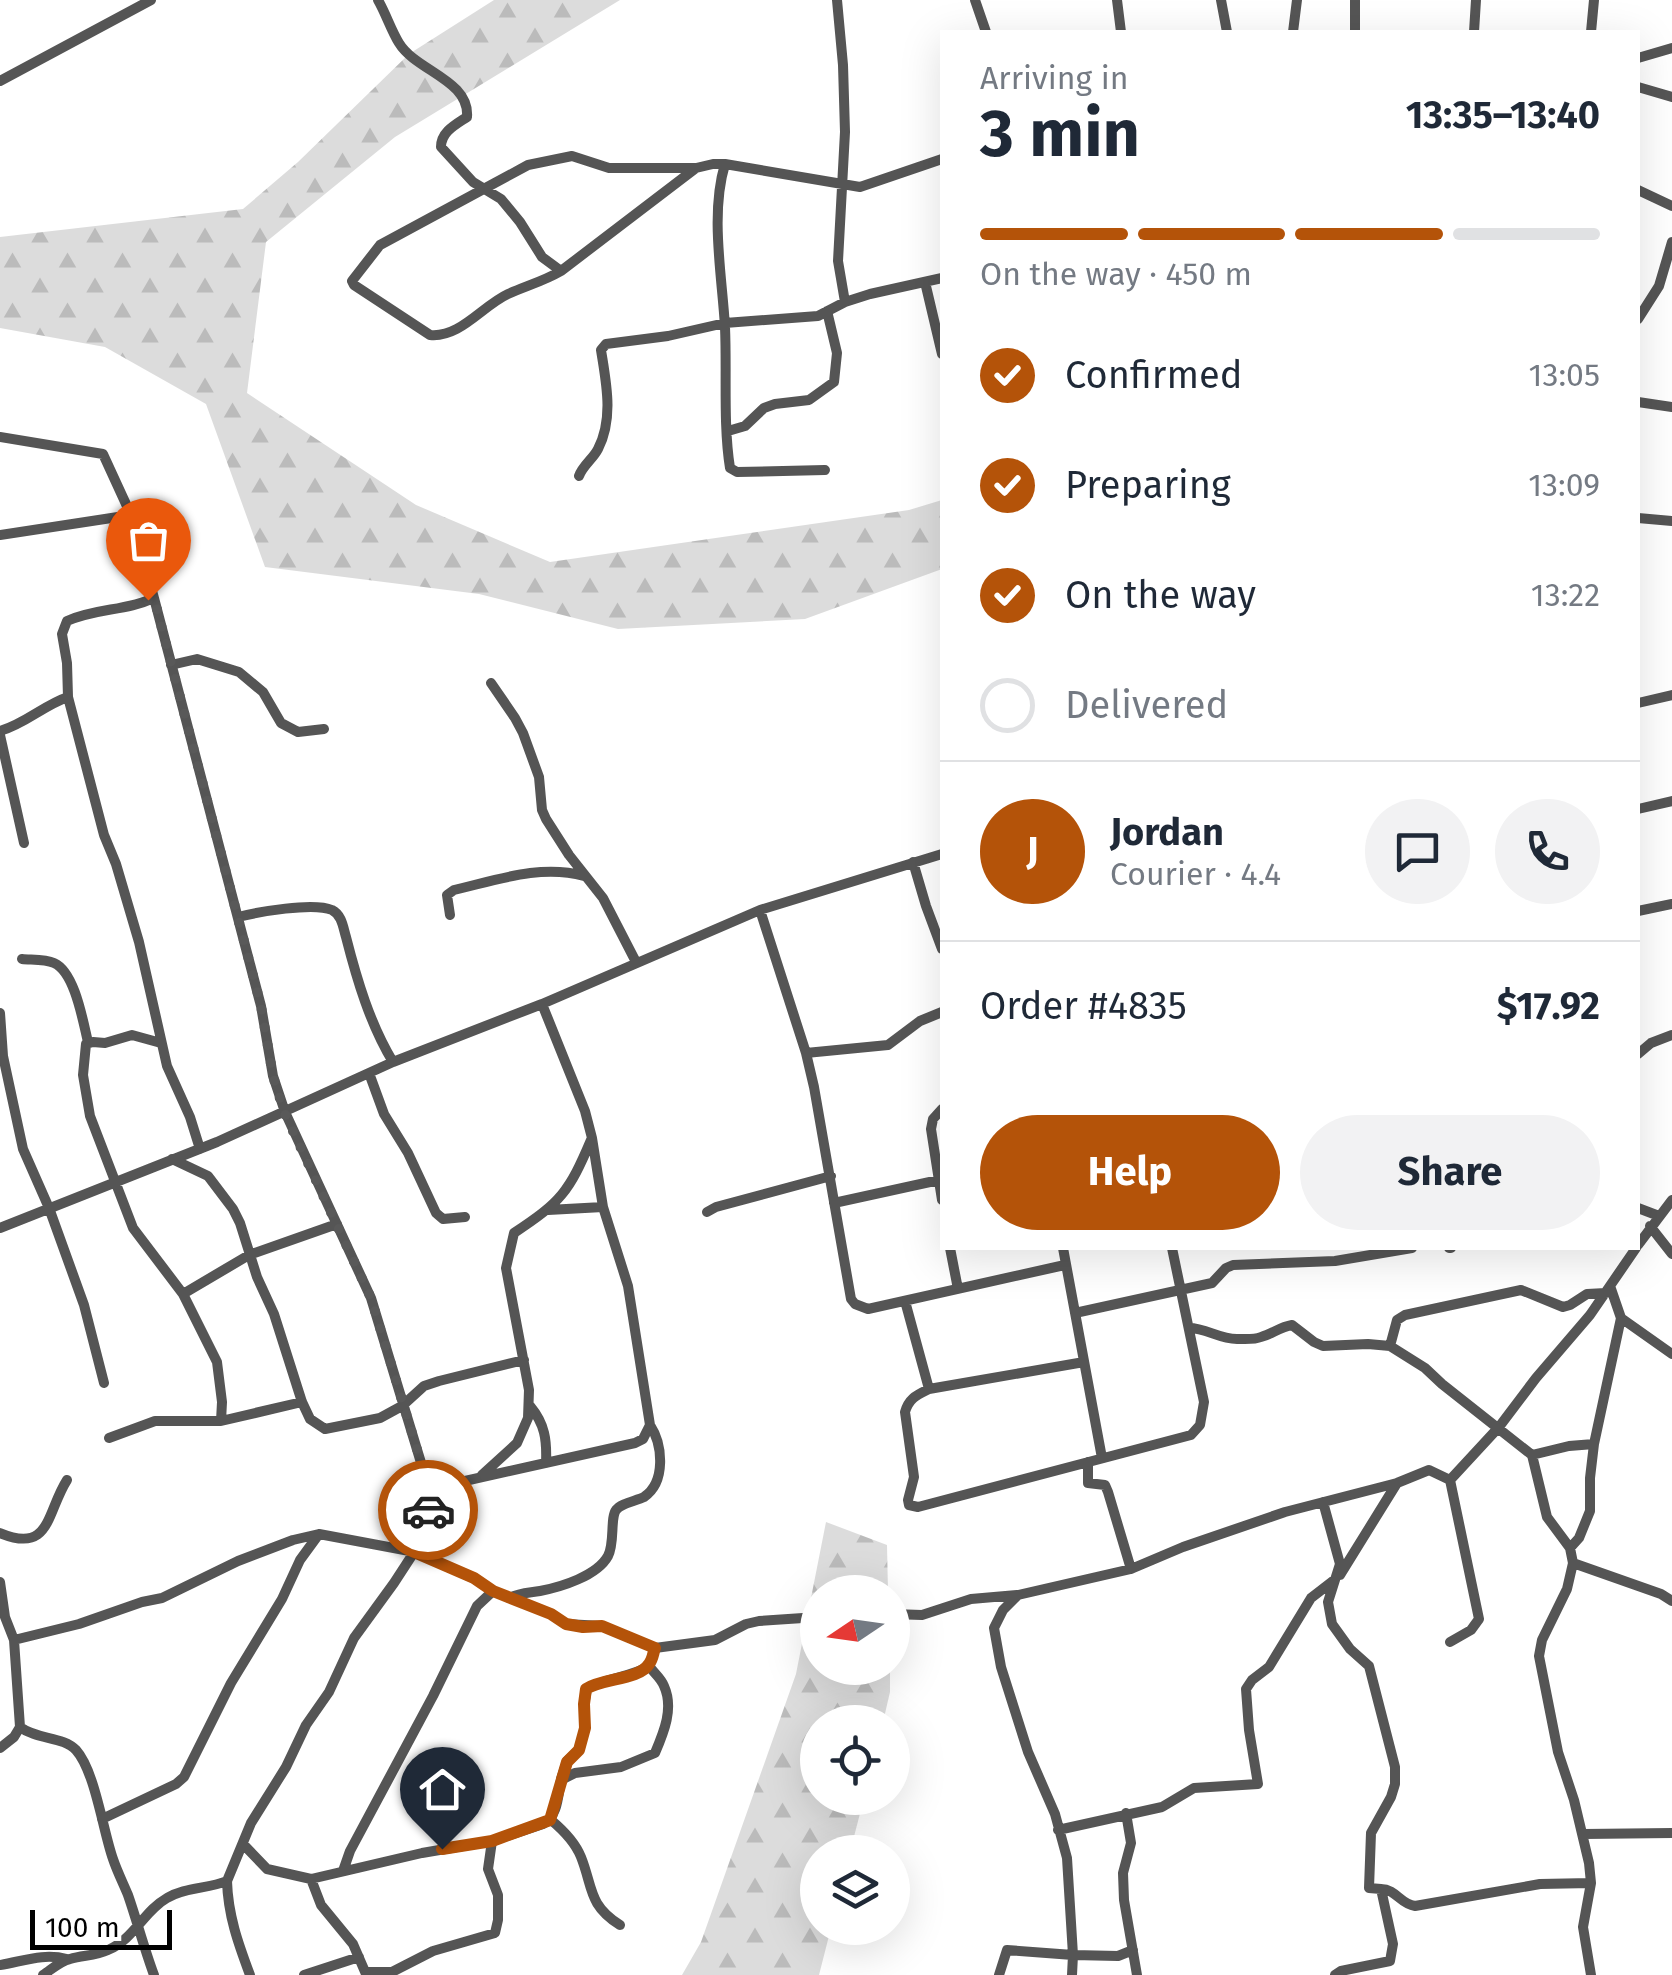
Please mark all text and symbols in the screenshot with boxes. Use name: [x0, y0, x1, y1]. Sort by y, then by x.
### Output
text: Arriving in: [980, 59, 1128, 97]
text: 13:35–13:40: [1406, 92, 1600, 138]
text: 3 min: [980, 95, 1140, 173]
text: On the way · 450 m: [980, 255, 1252, 293]
icon: check: [980, 348, 1035, 403]
text: Confirmed: [1065, 352, 1243, 398]
text: 13:05: [1529, 356, 1600, 394]
icon: check: [980, 458, 1035, 513]
text: Preparing: [1065, 462, 1231, 508]
text: 13:09: [1528, 466, 1600, 504]
pin: [106, 498, 191, 601]
icon: bag: [121, 513, 176, 568]
icon: check: [980, 568, 1035, 623]
text: On the way: [1065, 572, 1256, 618]
text: 13:22: [1531, 576, 1600, 614]
text: Delivered: [1065, 682, 1228, 728]
button: chat: [1365, 799, 1470, 904]
button: phone: [1495, 799, 1600, 904]
text: Jordan: [1110, 809, 1224, 855]
text: J: [1026, 828, 1039, 874]
text: Courier · 4.4: [1110, 855, 1281, 893]
text: Order #4835: [980, 983, 1187, 1029]
text: $17.92: [1497, 983, 1600, 1029]
button: Help: [980, 1115, 1280, 1230]
button: Share: [1300, 1115, 1600, 1230]
courier: [378, 1460, 478, 1560]
icon: car: [401, 1483, 456, 1538]
north arrow: [800, 1575, 910, 1685]
map controls: [800, 1575, 910, 1945]
button: locate: [800, 1705, 910, 1815]
pin: [400, 1747, 485, 1850]
icon: home: [415, 1762, 470, 1817]
button: layers: [800, 1835, 910, 1945]
scale bar: [30, 1905, 172, 1950]
text: 100 m: [45, 1911, 120, 1944]

